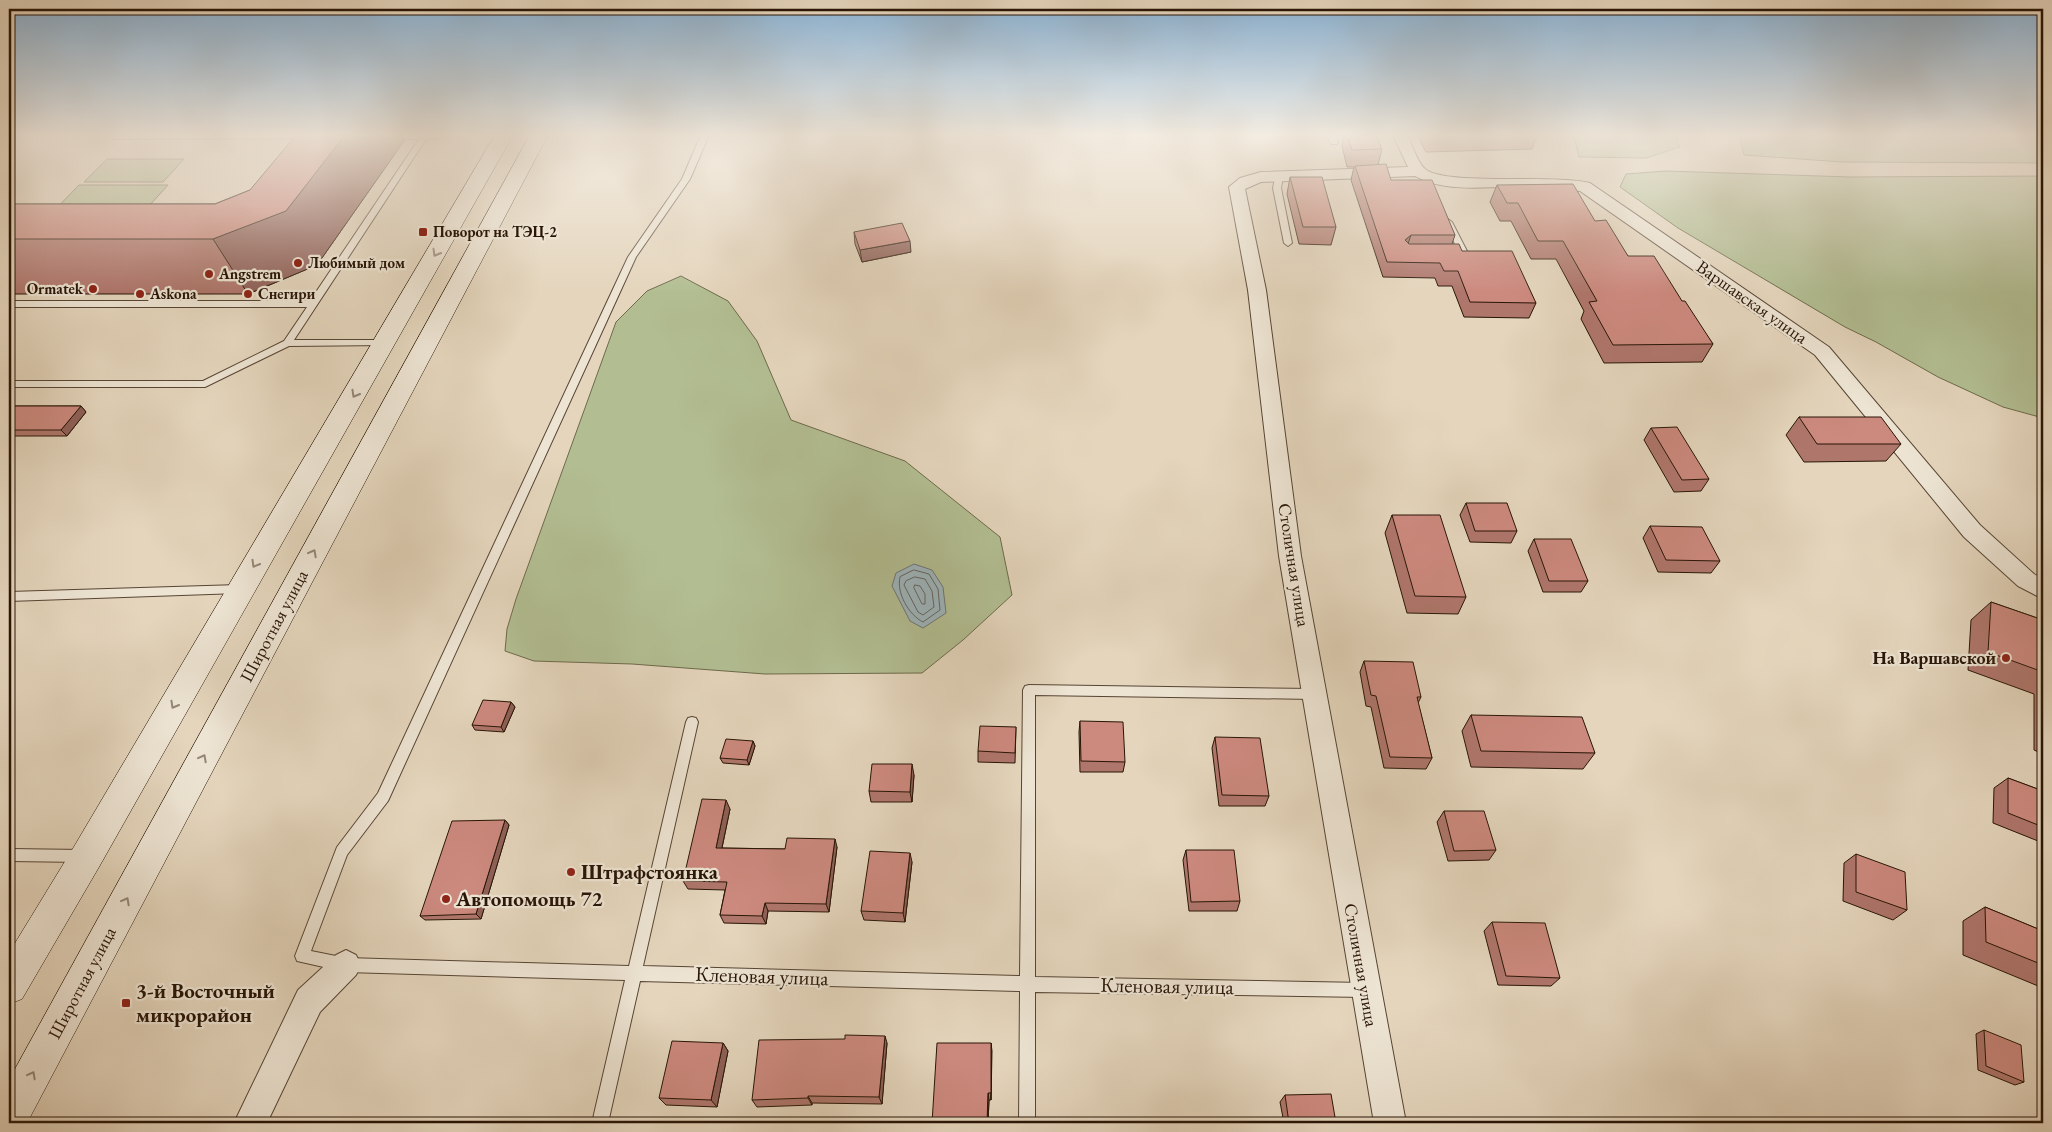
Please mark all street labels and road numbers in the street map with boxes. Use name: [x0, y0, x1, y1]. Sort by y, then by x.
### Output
street label: Варшавская улица: [1692, 255, 1813, 349]
street label: Столичная улица: [1273, 501, 1316, 629]
street label: Широтная улица: [234, 565, 313, 686]
street label: Столичная улица: [1339, 901, 1384, 1029]
street label: Широтная улица: [42, 922, 121, 1043]
street label: Кленовая улица: [695, 960, 830, 991]
street label: Кленовая улица: [1100, 971, 1235, 1000]

